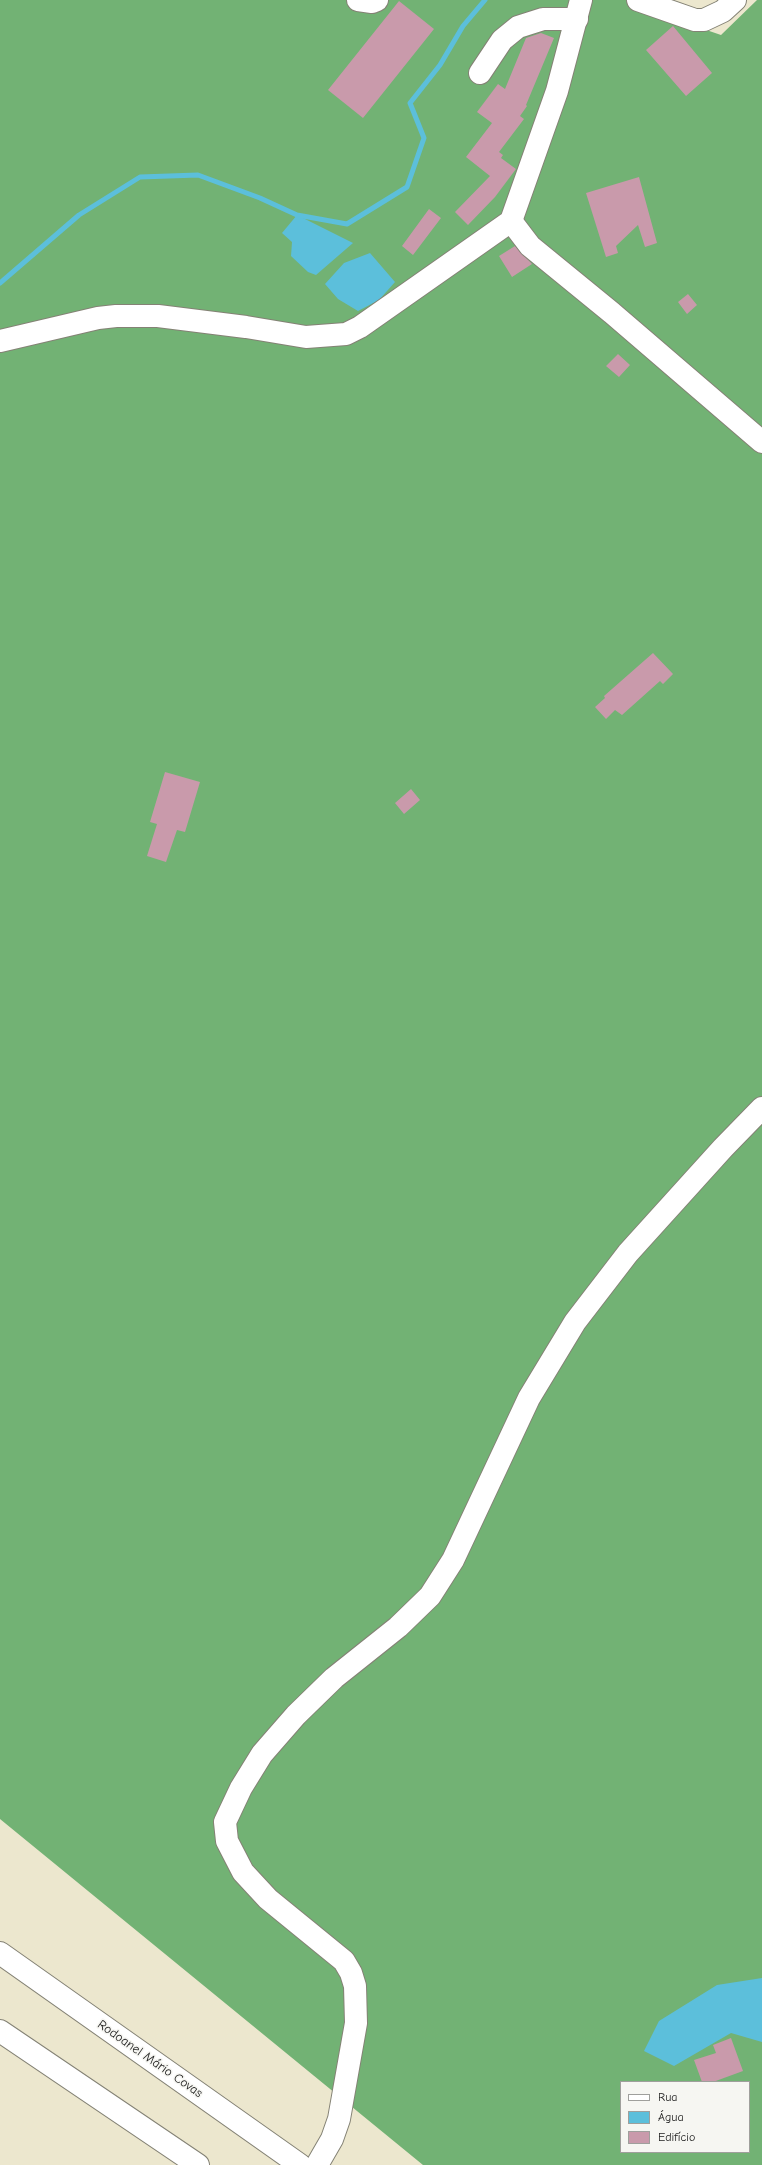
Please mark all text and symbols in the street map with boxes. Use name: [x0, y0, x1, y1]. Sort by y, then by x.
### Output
street label: Rodoanel Mário Covas: [94, 2017, 206, 2101]
legend: [620, 2081, 750, 2153]
text: Rua: [658, 2090, 677, 2104]
text: Água: [658, 2110, 684, 2124]
text: Edifício: [658, 2130, 695, 2144]

